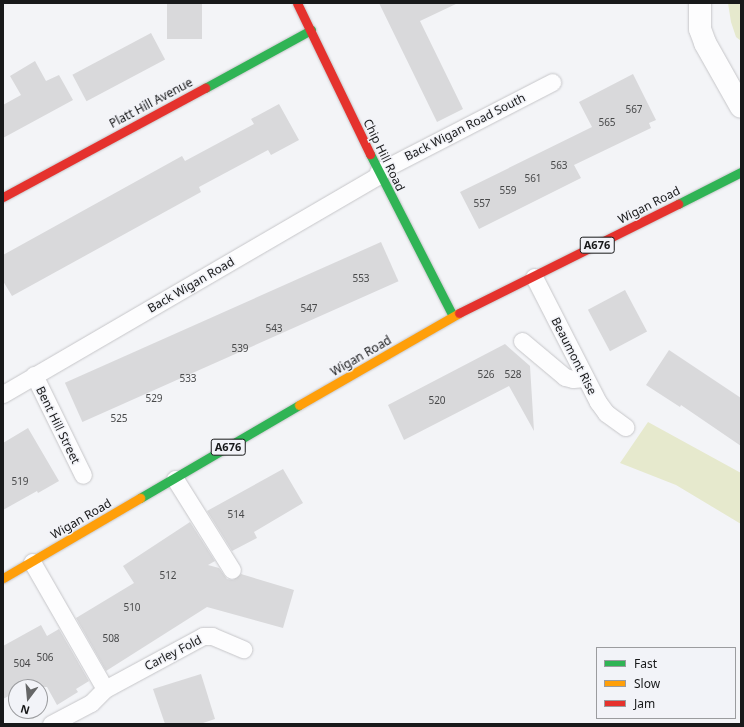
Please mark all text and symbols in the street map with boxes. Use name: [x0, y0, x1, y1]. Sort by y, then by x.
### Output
street label: Platt Hill Avenue: [107, 75, 195, 131]
street label: Back Wigan Road South: [402, 90, 528, 164]
house number: 567: [625, 104, 643, 116]
street label: Chip Hill Road: [360, 116, 408, 194]
house number: 565: [598, 117, 616, 129]
house number: 563: [550, 160, 568, 172]
house number: 561: [524, 173, 542, 185]
street label: Wigan Road: [616, 183, 682, 227]
house number: 559: [499, 185, 517, 197]
house number: 557: [473, 198, 491, 210]
road number: A676: [579, 236, 615, 254]
street label: Back Wigan Road: [145, 254, 237, 316]
house number: 553: [352, 273, 370, 285]
house number: 547: [300, 303, 318, 315]
street label: Beaumont Rise: [548, 315, 600, 397]
house number: 543: [265, 323, 283, 335]
street label: Wigan Road: [328, 333, 394, 379]
house number: 539: [231, 343, 249, 355]
house number: 526: [477, 369, 495, 381]
house number: 528: [504, 369, 522, 381]
house number: 533: [179, 373, 197, 385]
street label: Bent Hill Street: [33, 384, 83, 466]
house number: 529: [145, 393, 163, 405]
house number: 520: [428, 395, 446, 407]
house number: 525: [110, 413, 128, 425]
road number: A676: [210, 438, 246, 456]
house number: 519: [11, 476, 29, 488]
street label: Wigan Road: [48, 496, 114, 542]
house number: 514: [227, 509, 245, 521]
house number: 512: [159, 570, 177, 582]
house number: 510: [123, 602, 141, 614]
street label: Carley Fold: [142, 632, 204, 674]
house number: 508: [102, 633, 120, 645]
legend: [596, 647, 736, 719]
house number: 506: [36, 652, 54, 664]
text: Fast: [634, 655, 657, 672]
house number: 504: [13, 658, 31, 670]
text: Slow: [634, 675, 660, 692]
north arrow: [8, 679, 48, 719]
text: Jam: [634, 695, 655, 712]
text: N: [18, 702, 31, 719]

